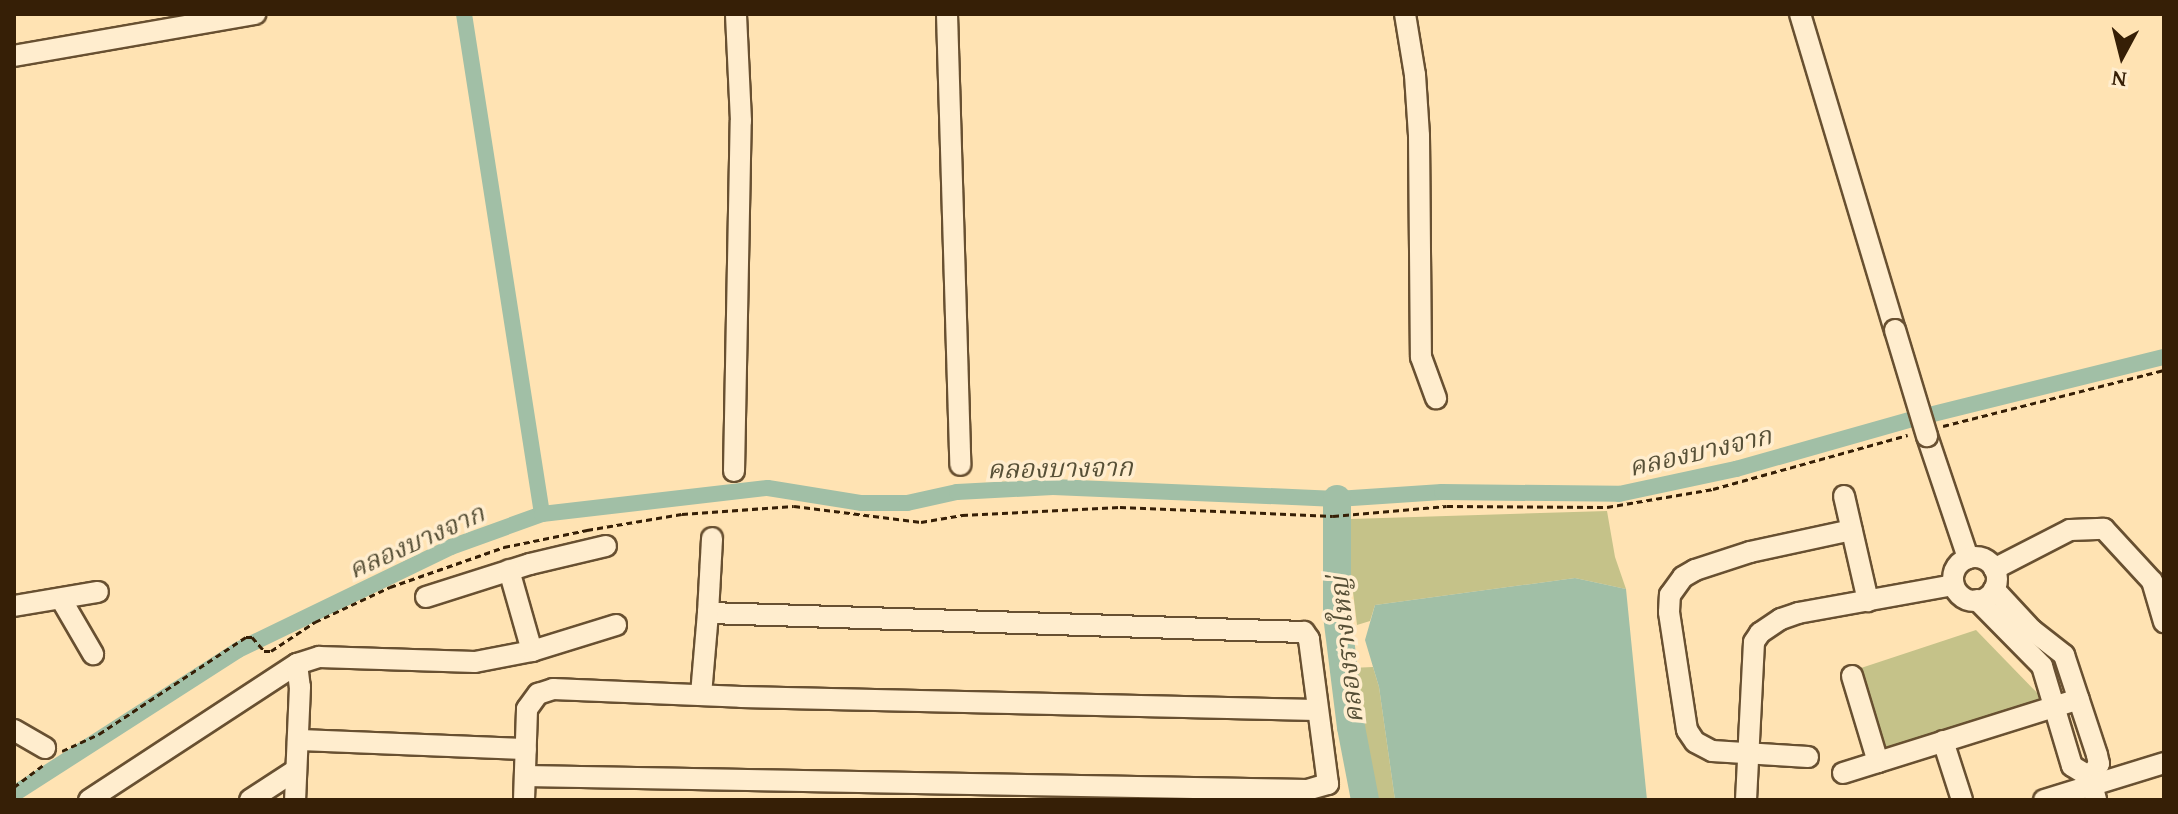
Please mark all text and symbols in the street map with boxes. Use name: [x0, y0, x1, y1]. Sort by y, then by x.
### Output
north arrow: [2082, 16, 2162, 96]
text: N: [2110, 63, 2128, 97]
water label: คลองบางจาก: [1625, 419, 1775, 483]
water label: คลองบางจาก: [987, 451, 1133, 485]
water label: คลองบางจาก: [343, 497, 489, 585]
water label: คลองรางใหญ่: [1323, 575, 1369, 725]

